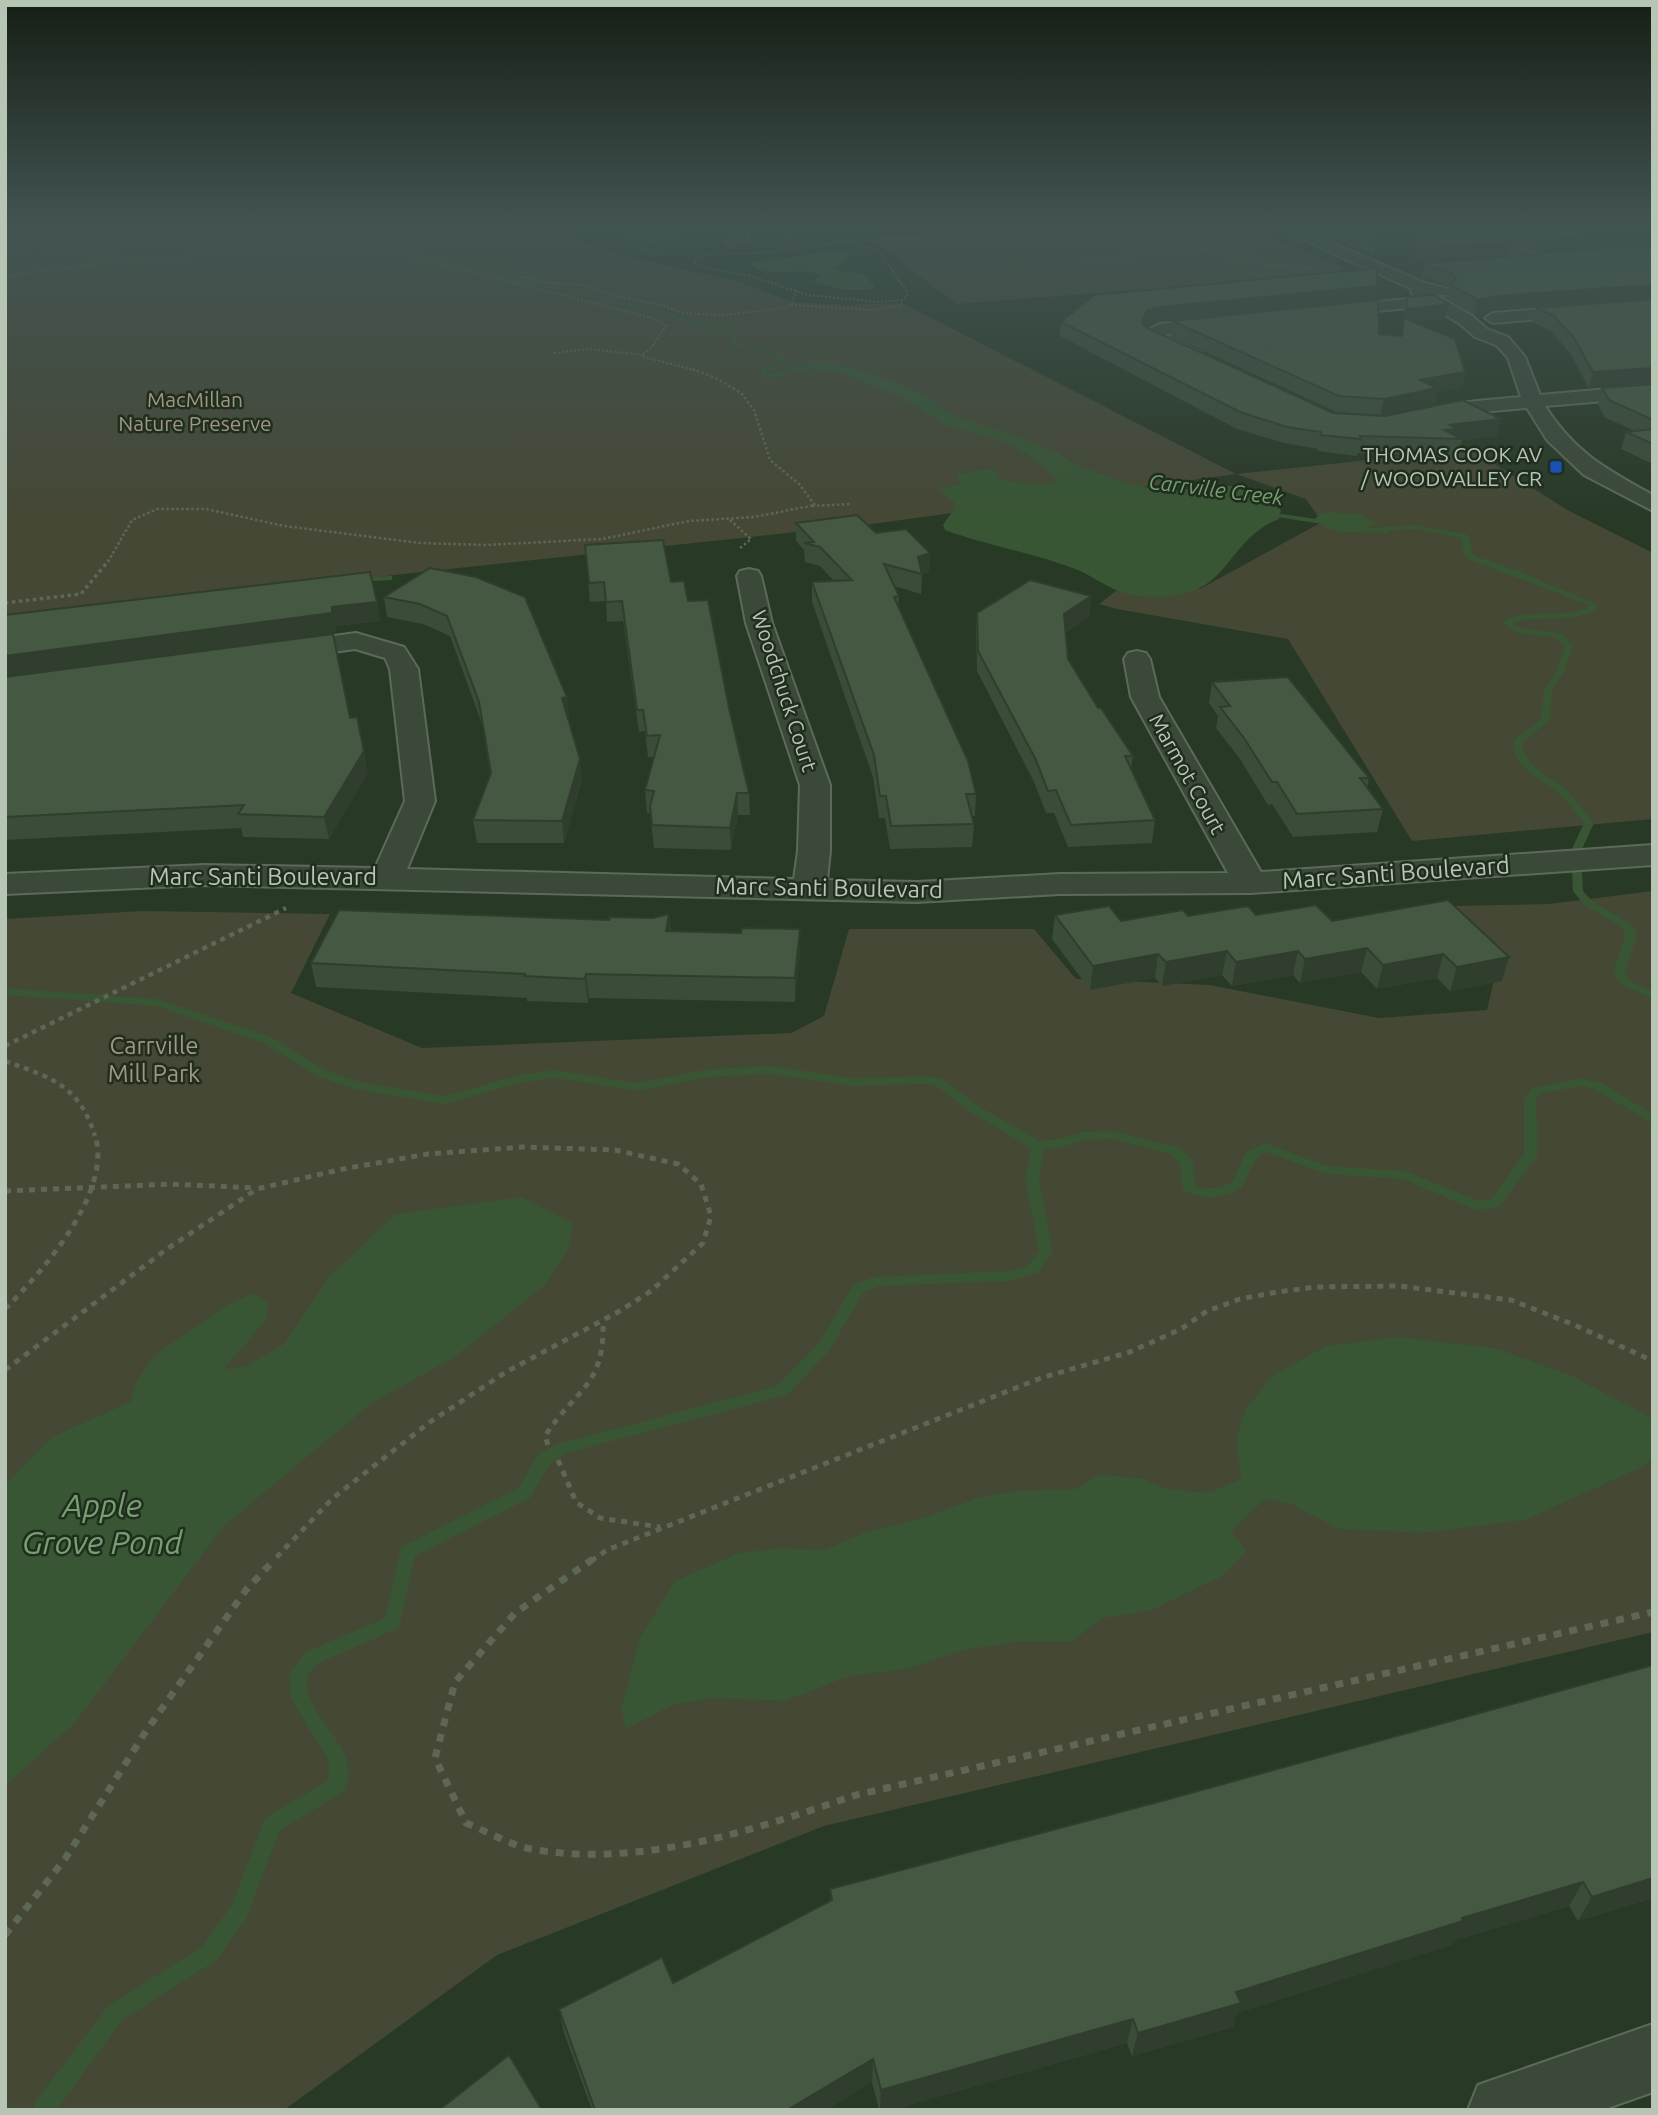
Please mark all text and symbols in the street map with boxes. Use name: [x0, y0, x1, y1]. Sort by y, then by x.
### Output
park label: MacMillan Nature Preserve: [118, 387, 272, 435]
place label: THOMAS COOK AV / WOODVALLEY CR: [1360, 442, 1543, 490]
marker: THOMAS COOK AV / WOODVALLEY CR: [1548, 459, 1564, 475]
water label: Carrville Creek: [1147, 469, 1285, 509]
street label: Woodchuck Court: [748, 607, 822, 774]
street label: Marmot Court: [1145, 709, 1231, 838]
street label: Marc Santi Boulevard: [1281, 851, 1511, 894]
street label: Marc Santi Boulevard: [149, 863, 377, 890]
street label: Marc Santi Boulevard: [715, 872, 943, 903]
park label: Carrville Mill Park: [108, 1032, 200, 1087]
water label: Apple Grove Pond: [22, 1487, 183, 1560]

